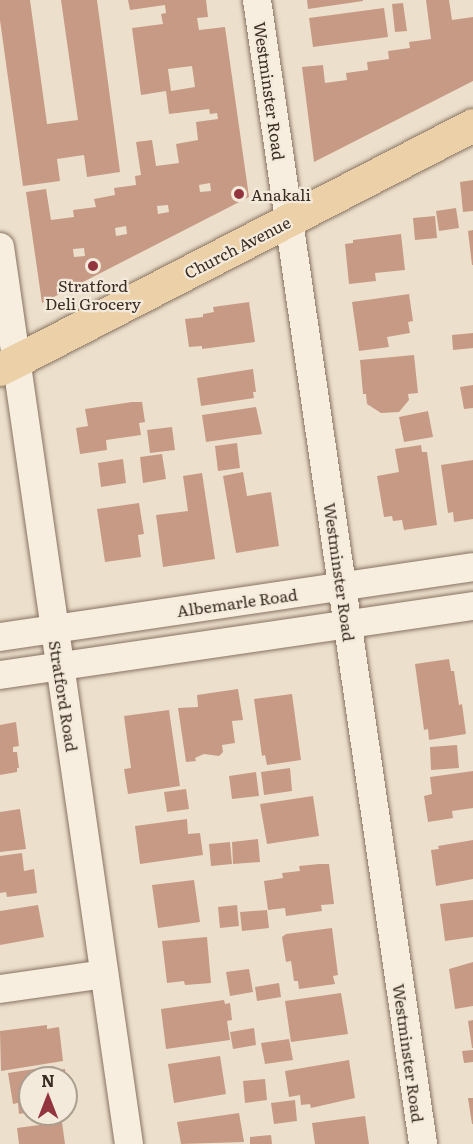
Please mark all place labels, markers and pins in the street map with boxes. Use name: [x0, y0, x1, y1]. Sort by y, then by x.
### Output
place label: Anakali: [251, 184, 311, 204]
marker: Anakali: [232, 187, 246, 201]
marker: Stratford Deli Grocery: [86, 259, 100, 273]
place label: Stratford Deli Grocery: [45, 275, 141, 313]

